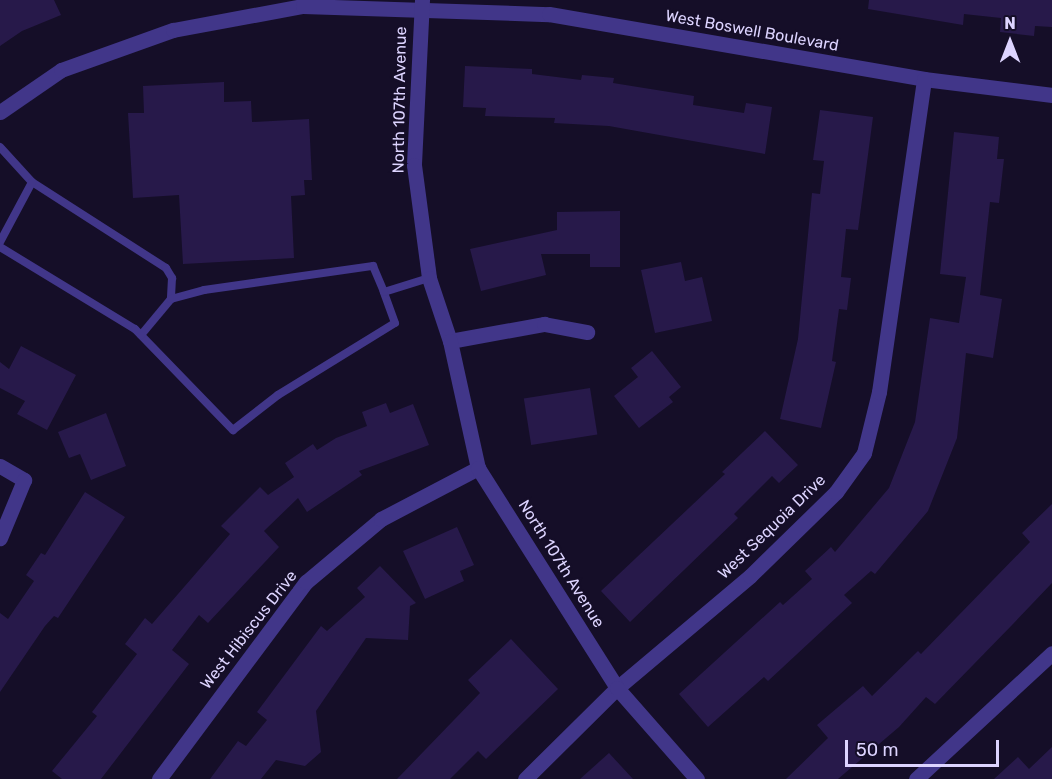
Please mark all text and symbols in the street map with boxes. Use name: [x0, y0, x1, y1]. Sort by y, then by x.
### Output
street label: West Boswell Boulevard: [664, 6, 840, 56]
north arrow: [980, 12, 1040, 72]
text: N: [1004, 14, 1016, 33]
street label: North 107th Avenue: [389, 26, 411, 174]
street label: West Sequoia Drive: [714, 471, 830, 583]
street label: North 107th Avenue: [514, 496, 608, 632]
street label: West Hibiscus Drive: [197, 567, 301, 693]
scale bar: [848, 728, 1002, 766]
text: 50 m: [856, 739, 899, 761]

